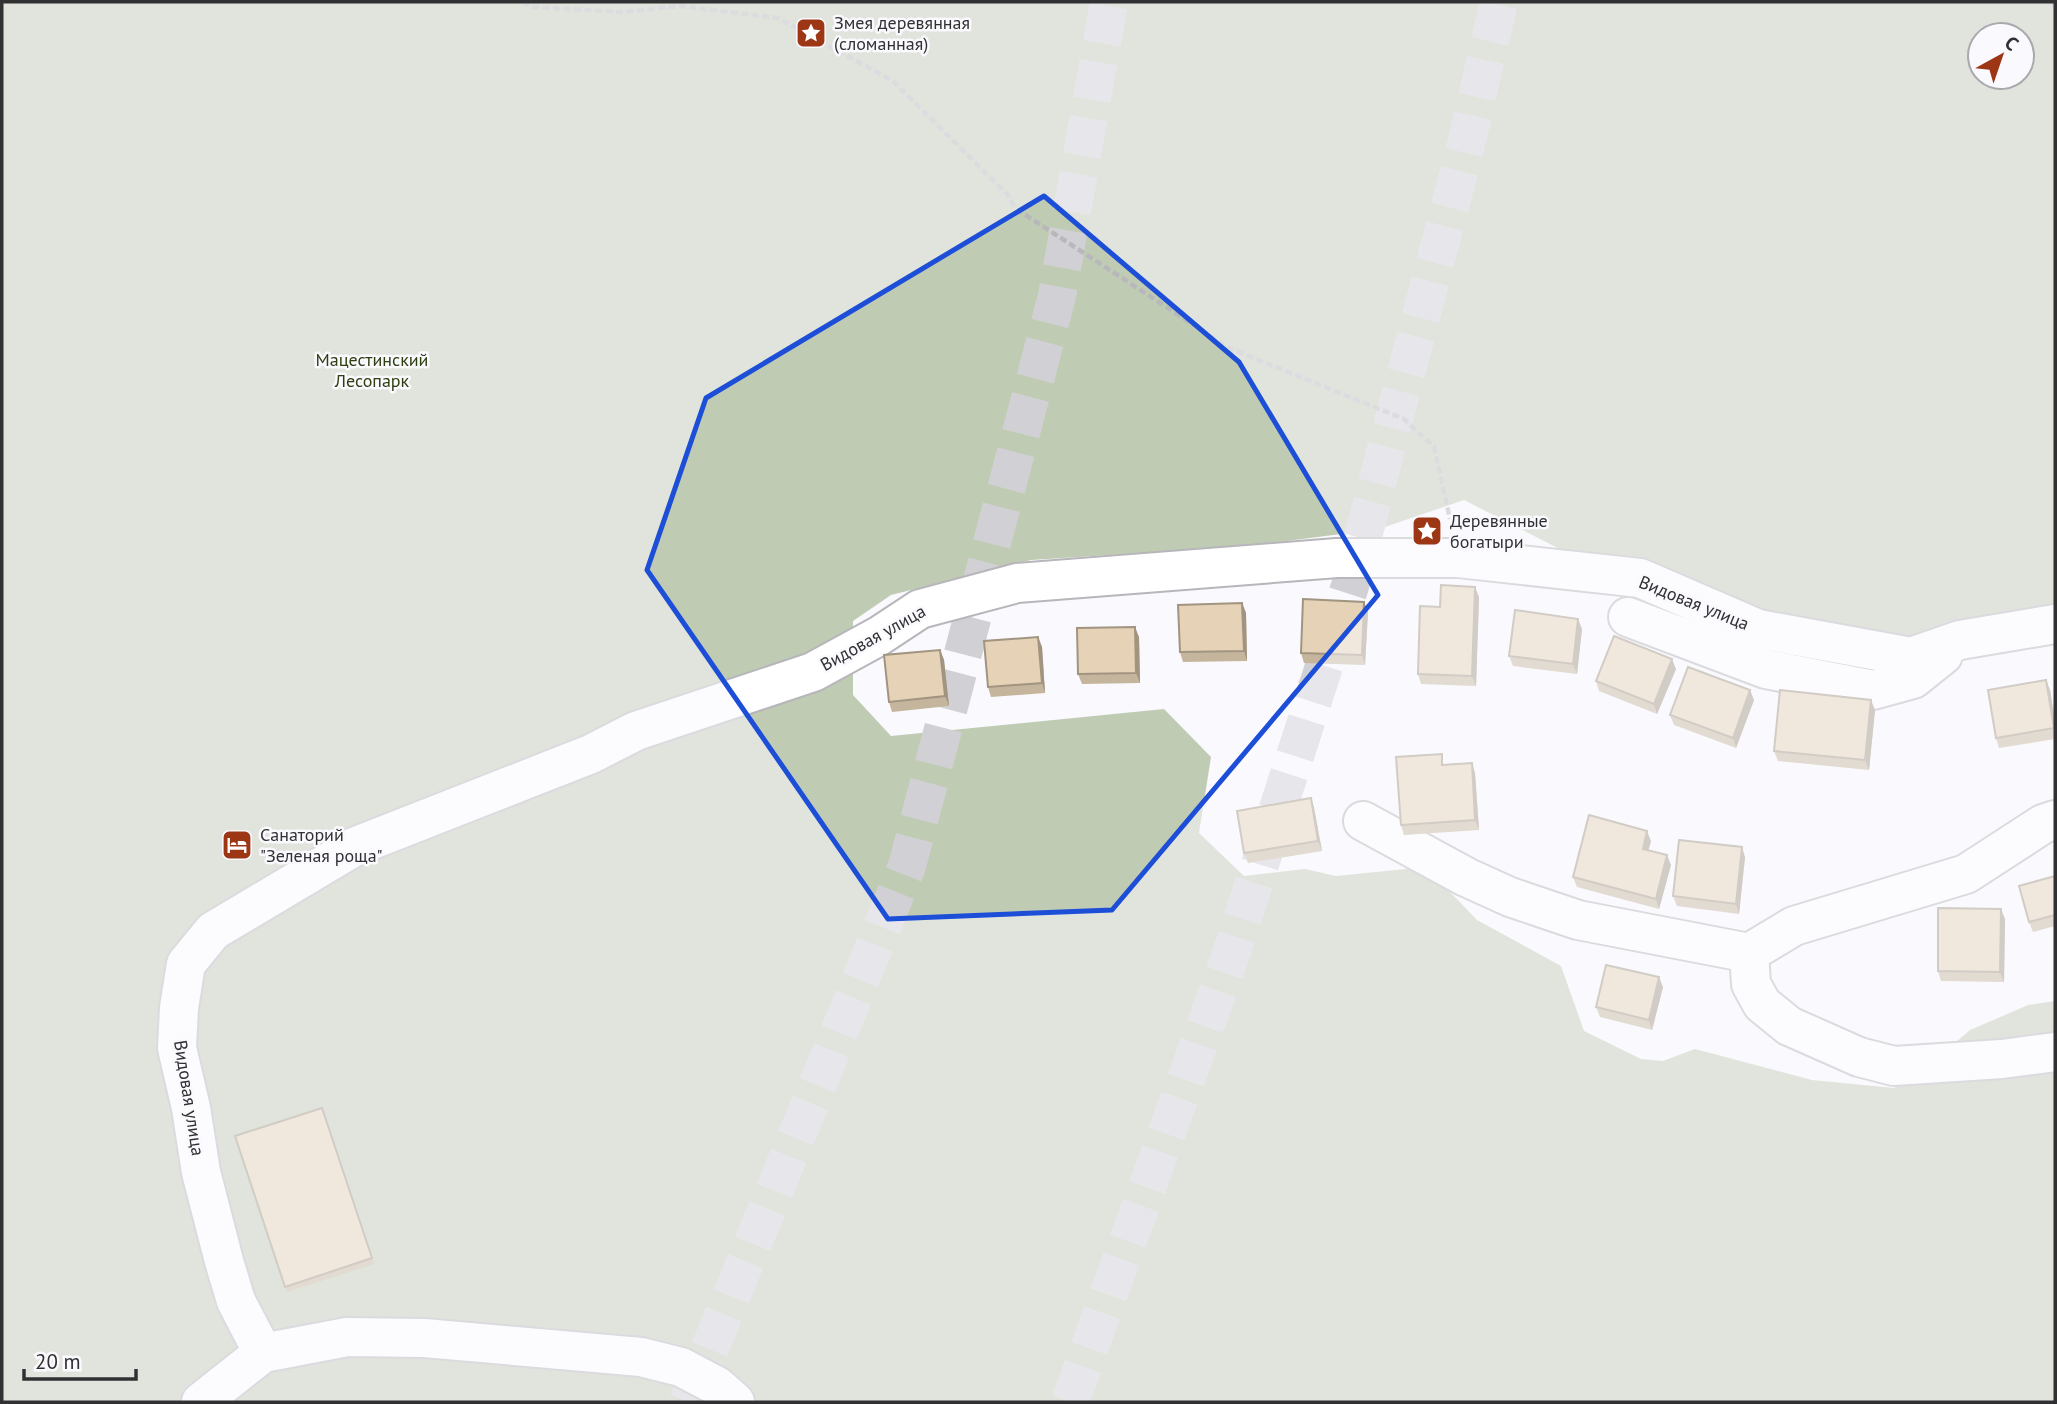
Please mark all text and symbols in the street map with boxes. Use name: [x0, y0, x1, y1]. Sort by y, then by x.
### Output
place label: Змея деревянная (сломанная): [834, 11, 970, 55]
place icon: Змея деревянная (сломанная): [794, 16, 828, 50]
north arrow: [1966, 21, 2036, 91]
text: С: [2000, 30, 2024, 56]
park label: Мацестинский Лесопарк: [316, 348, 428, 392]
place label: Деревянные богатыри: [1450, 509, 1548, 553]
place icon: Деревянные богатыри: [1410, 514, 1444, 548]
street label: Видовая улица: [1636, 570, 1753, 635]
street label: Видовая улица: [816, 599, 929, 676]
place label: Санаторий "Зеленая роща": [260, 823, 383, 867]
hotel icon: Санаторий "Зеленая роща": [220, 828, 254, 862]
street label: Видовая улица: [169, 1038, 210, 1157]
scale bar: [24, 1338, 136, 1382]
text: 20 m: [35, 1348, 81, 1375]

